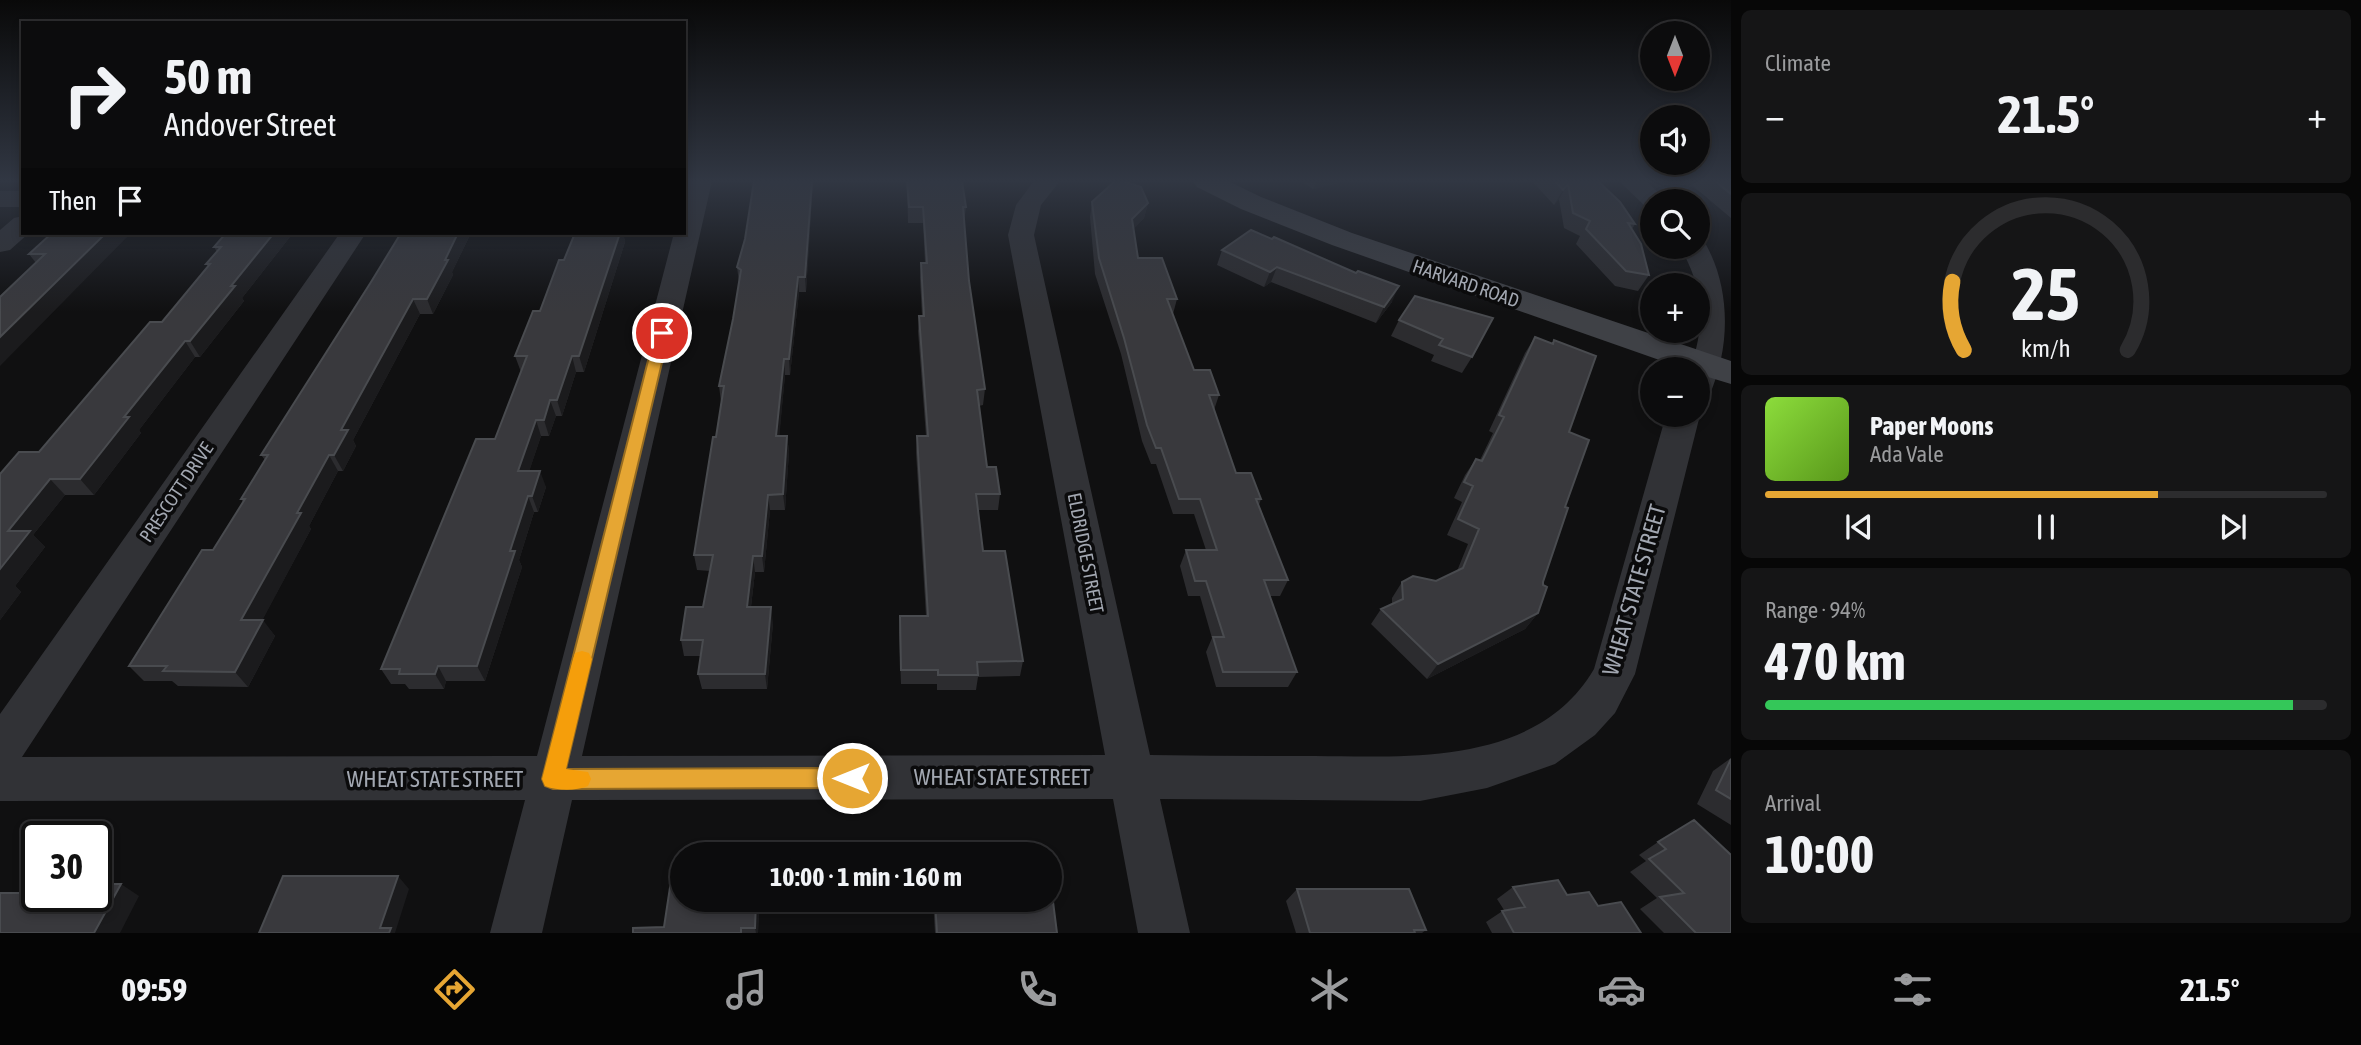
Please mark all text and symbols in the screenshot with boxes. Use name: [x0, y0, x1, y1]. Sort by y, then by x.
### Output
north arrow: [1640, 21, 1710, 91]
map controls: [1640, 21, 1710, 427]
text: 50 m: [164, 48, 252, 104]
icon: right: [49, 49, 140, 140]
text: Climate: [1765, 50, 1831, 76]
text: 21.5°: [1998, 84, 2094, 144]
text: −: [1765, 93, 1785, 136]
text: +: [2307, 93, 2327, 136]
button: sound: [1640, 105, 1710, 175]
text: Andover Street: [164, 106, 337, 143]
icon: arrive: [111, 182, 149, 220]
text: Then: [49, 186, 97, 216]
button: search: [1640, 189, 1710, 259]
text: 25: [2012, 252, 2080, 335]
street label: HARVARD ROAD: [1410, 255, 1522, 311]
button: +: [1640, 273, 1710, 343]
pin: [632, 303, 692, 363]
icon: arrive: [643, 314, 681, 352]
text: km/h: [2021, 334, 2071, 362]
button: −: [1640, 357, 1710, 427]
text: Paper Moons: [1870, 411, 1993, 441]
street label: PRESCOTT DRIVE: [135, 438, 217, 546]
text: Ada Vale: [1870, 441, 1944, 467]
street label: ELDRIDGE STREET: [1064, 491, 1109, 616]
street label: WHEAT STATE STREET: [1597, 502, 1671, 678]
icon: previous: [1840, 508, 1878, 546]
icon: pause: [2027, 508, 2065, 546]
icon: next: [2214, 508, 2252, 546]
text: Range · 94%: [1765, 597, 1865, 623]
text: 470 km: [1765, 631, 1906, 691]
position arrow: [815, 741, 889, 815]
street label: WHEAT STATE STREET: [914, 764, 1090, 790]
street label: WHEAT STATE STREET: [347, 766, 523, 792]
text: Arrival: [1765, 790, 1821, 816]
speed limit sign: 30: [21, 821, 112, 912]
text: 10:00: [1765, 824, 1874, 884]
text: 10:00 · 1 min · 160 m: [770, 862, 962, 892]
icon: directions: [430, 965, 479, 1014]
icon: music: [722, 965, 771, 1014]
icon: phone: [1013, 965, 1062, 1014]
icon: climate: [1305, 965, 1354, 1014]
icon: car: [1597, 965, 1646, 1014]
icon: filters: [1888, 965, 1937, 1014]
text: 09:59: [121, 971, 187, 1008]
text: 21.5°: [2180, 971, 2240, 1008]

